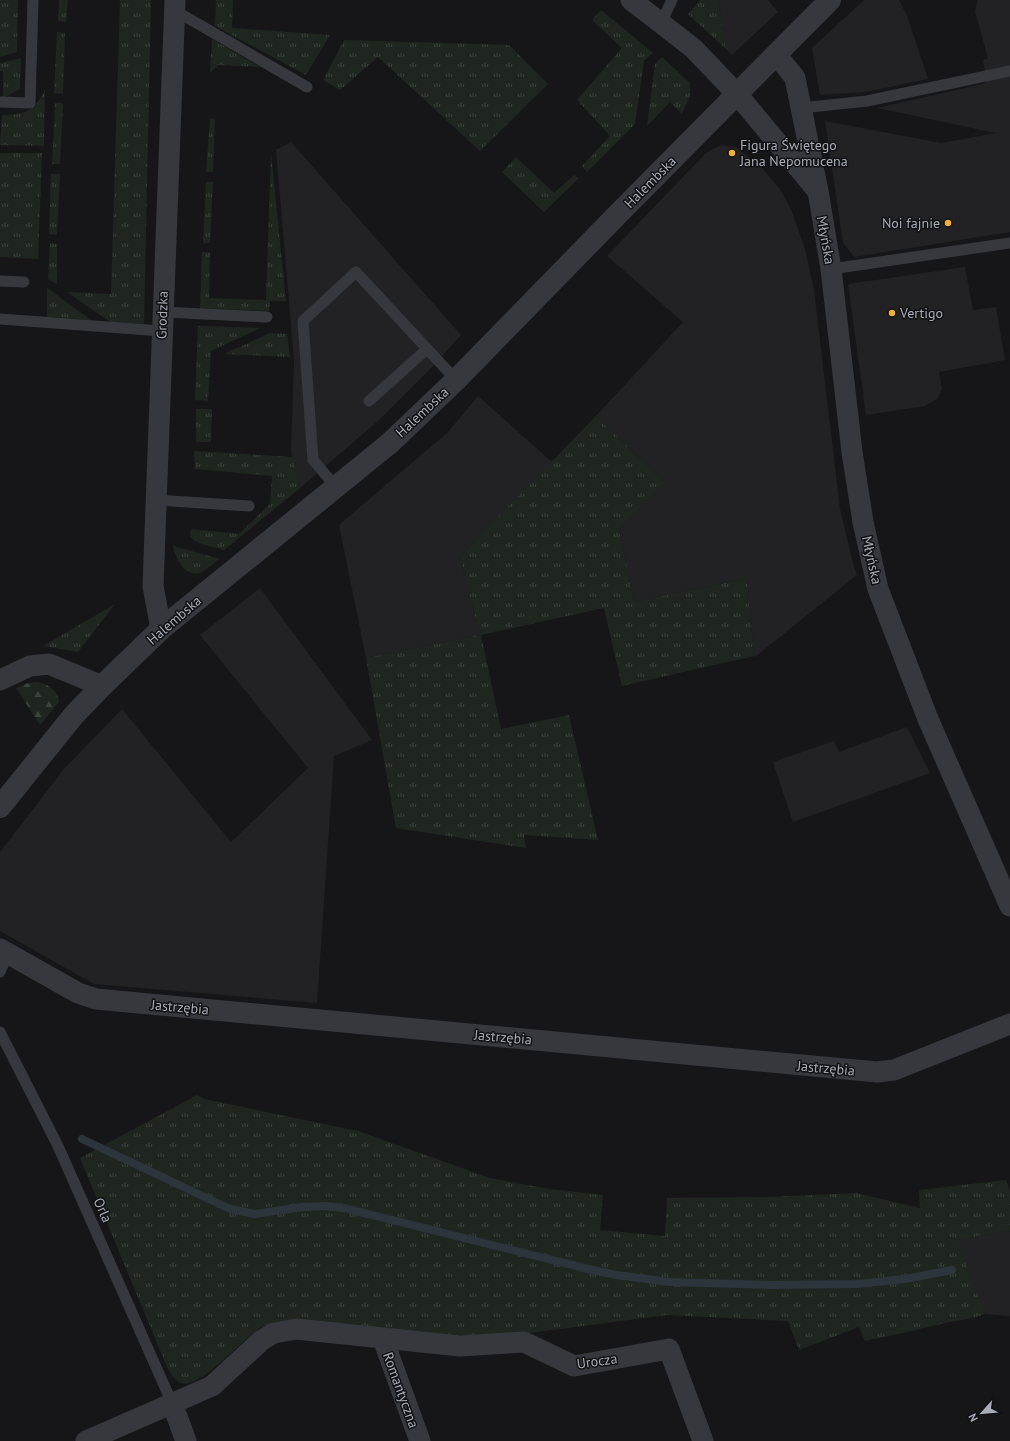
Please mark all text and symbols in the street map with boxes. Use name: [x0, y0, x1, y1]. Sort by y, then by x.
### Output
place label: Figura Świętego Jana Nepomucena: [739, 136, 848, 170]
marker: Figura Świętego Jana Nepomucena: [727, 148, 737, 158]
street label: Halembska: [620, 152, 680, 212]
street label: Młyńska: [813, 214, 839, 266]
place label: Noi fajnie: [882, 214, 940, 232]
marker: Noi fajnie: [943, 218, 953, 228]
street label: Grodzka: [152, 291, 172, 339]
place label: Vertigo: [899, 304, 943, 322]
marker: Vertigo: [887, 308, 897, 318]
street label: Halembska: [392, 383, 452, 441]
street label: Młyńska: [858, 534, 886, 586]
street label: Halembska: [143, 592, 205, 648]
street label: Jastrzębia: [149, 995, 210, 1018]
street label: Jastrzębia: [472, 1025, 533, 1048]
street label: Jastrzębia: [795, 1056, 856, 1079]
street label: Orla: [90, 1195, 116, 1225]
street label: Urocza: [576, 1349, 618, 1373]
street label: Romantyczna: [379, 1350, 423, 1430]
north arrow: [962, 1393, 1002, 1433]
text: N: [965, 1411, 981, 1424]

